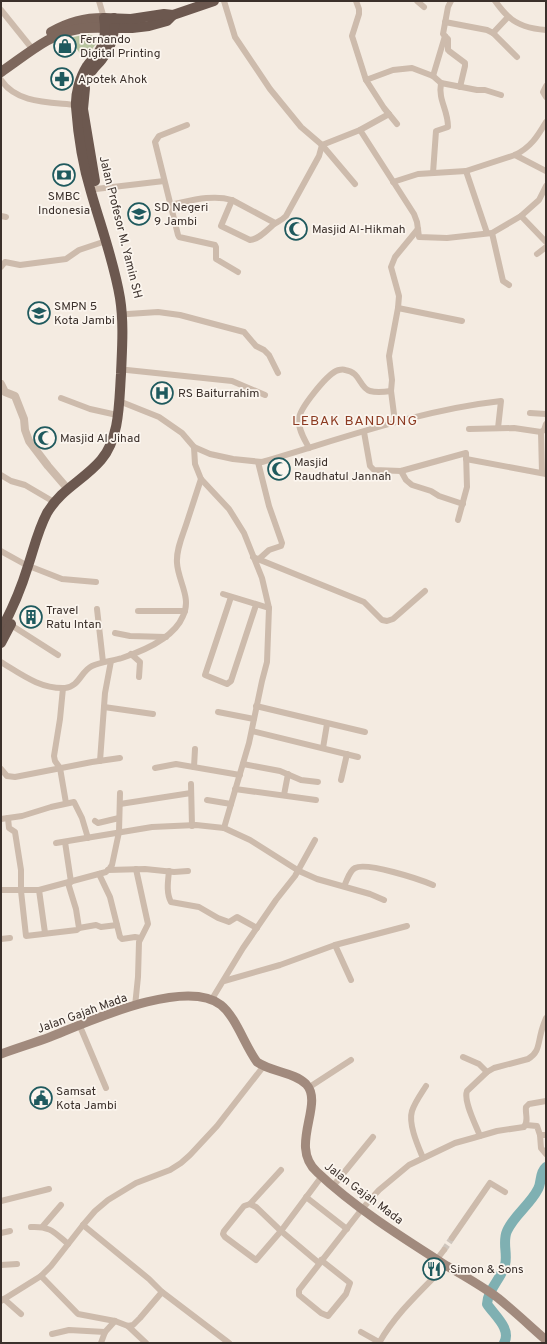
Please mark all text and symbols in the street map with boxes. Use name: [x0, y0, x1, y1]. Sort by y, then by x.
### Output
place label: Fernando Digital Printing: [80, 32, 161, 62]
shop icon: Fernando Digital Printing: [52, 33, 78, 59]
pharmacy icon: Apotek Ahok: [49, 66, 75, 92]
place label: Apotek Ahok: [78, 72, 147, 88]
street label: Jalan Profesor M. Yamin SH: [95, 154, 146, 300]
bank icon: SMBC Indonesia: [51, 162, 77, 188]
place label: SMBC Indonesia: [38, 189, 90, 219]
place label: SD Negeri 9 Jambi: [154, 200, 208, 230]
school or university icon: SD Negeri 9 Jambi: [126, 201, 152, 227]
mosque icon: Masjid Al-Hikmah: [283, 216, 309, 242]
place label: Masjid Al-Hikmah: [312, 222, 406, 238]
place label: SMPN 5 Kota Jambi: [54, 299, 115, 329]
school or university icon: SMPN 5 Kota Jambi: [26, 300, 52, 326]
hospital icon: RS Baiturrahim: [149, 380, 175, 406]
place label: RS Baiturrahim: [178, 386, 260, 402]
district label: LEBAK BANDUNG: [292, 413, 418, 430]
mosque icon: Masjid Al Jihad: [32, 425, 58, 451]
place label: Masjid Al Jihad: [60, 431, 140, 447]
place label: Masjid Raudhatul Jannah: [294, 455, 391, 485]
mosque icon: Masjid Raudhatul Jannah: [266, 456, 292, 482]
place label: Travel Ratu Intan: [46, 603, 101, 633]
building icon: Travel Ratu Intan: [18, 604, 44, 630]
street label: Jalan Gajah Mada: [35, 990, 130, 1038]
place label: Samsat Kota Jambi: [56, 1084, 117, 1114]
public building icon: Samsat Kota Jambi: [28, 1085, 54, 1111]
street label: Jalan Gajah Mada: [321, 1159, 406, 1229]
restaurant icon: Simon & Sons: [421, 1256, 447, 1282]
place label: Simon & Sons: [450, 1262, 524, 1278]

